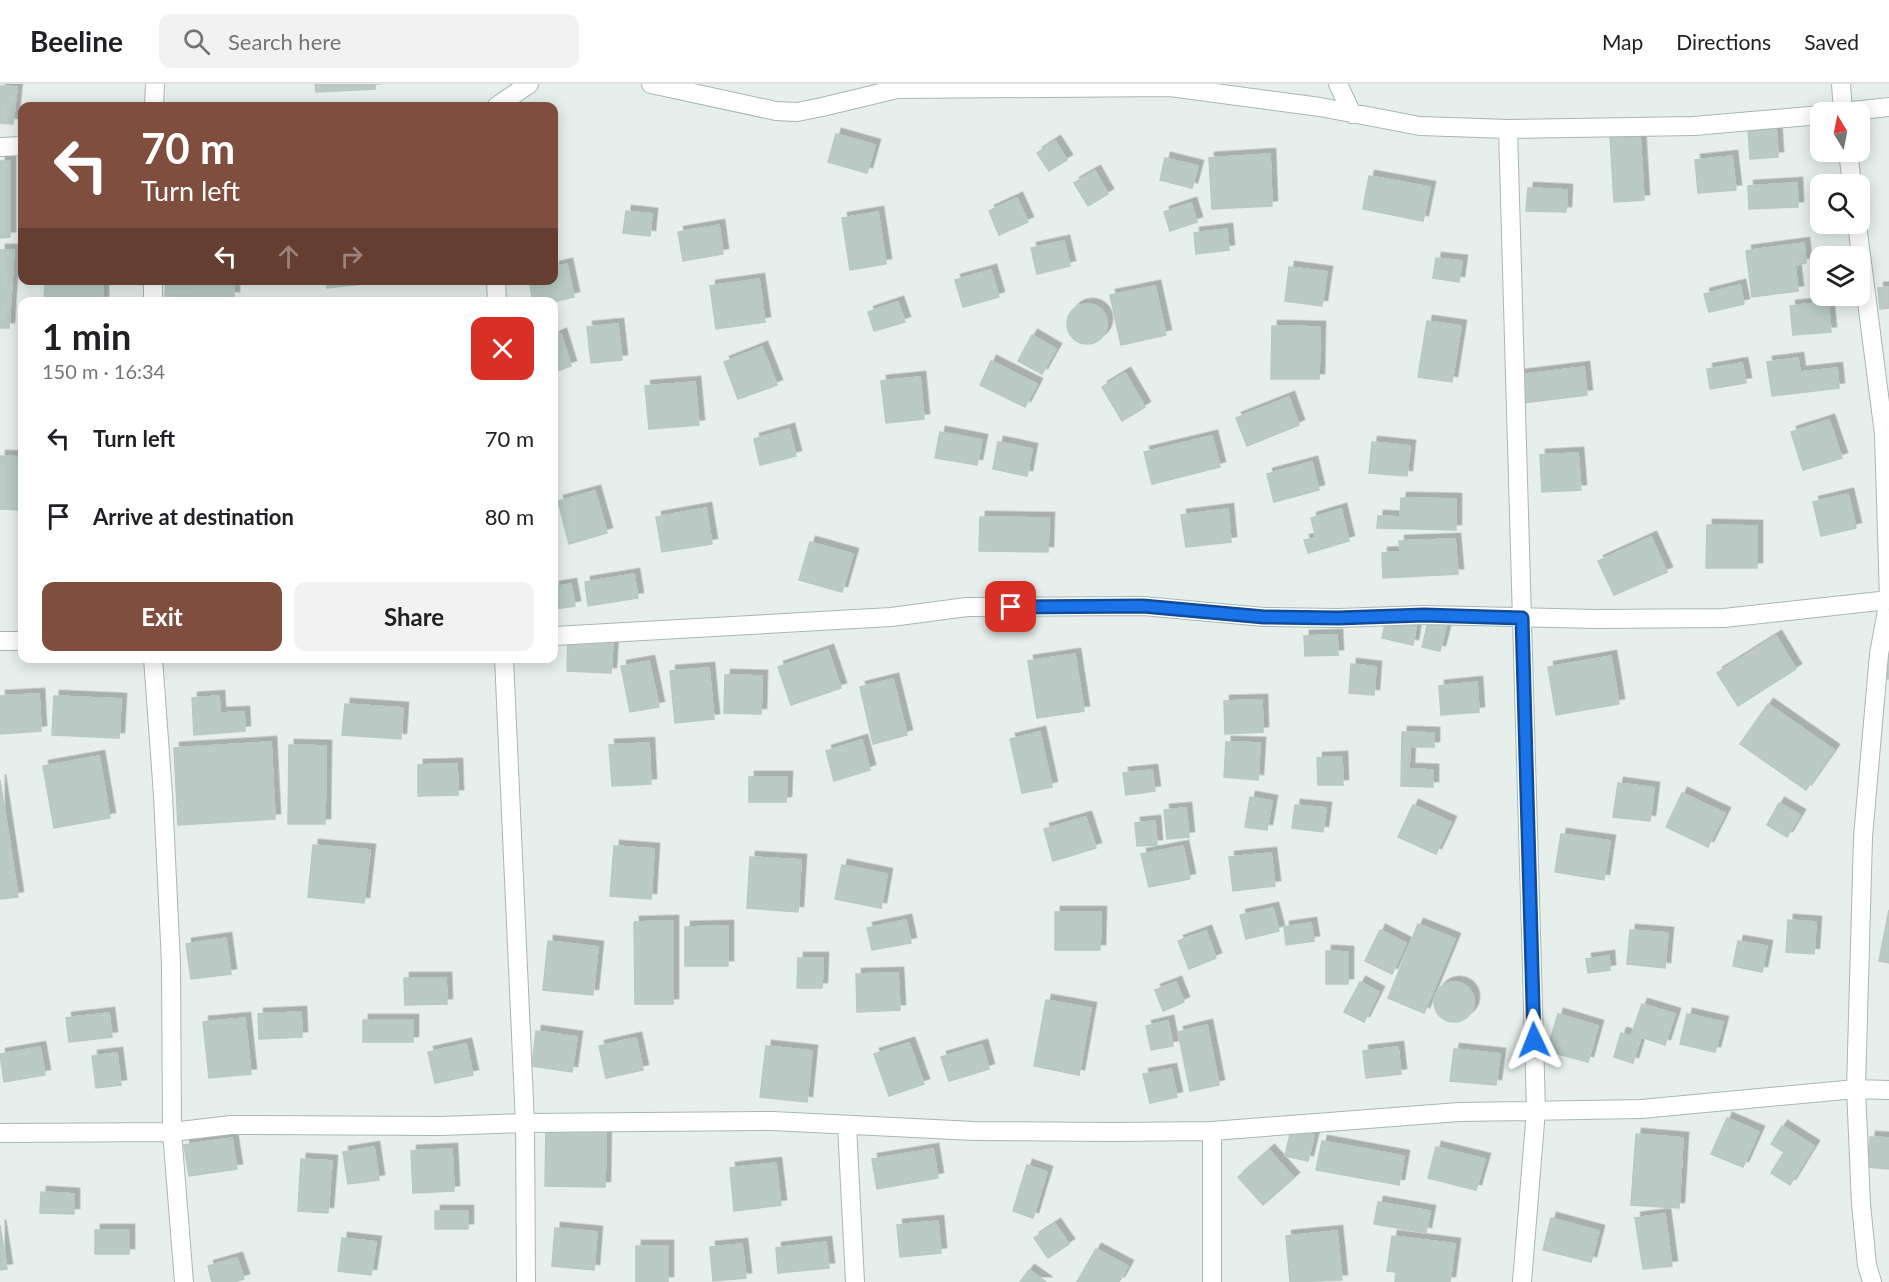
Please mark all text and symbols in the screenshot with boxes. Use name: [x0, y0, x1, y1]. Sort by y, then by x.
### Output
search box: [159, 14, 579, 68]
text: Beeline: [30, 24, 123, 58]
icon: search: [180, 25, 213, 58]
text: Search here: [228, 28, 341, 55]
text: Map: [1602, 29, 1643, 54]
text: Directions: [1676, 29, 1771, 54]
text: Saved: [1804, 29, 1859, 54]
north arrow: [1810, 102, 1870, 162]
map controls: [1810, 102, 1870, 306]
text: 70 m: [141, 123, 235, 173]
icon: left: [42, 126, 120, 204]
text: Turn left: [141, 174, 240, 207]
button: search: [1810, 174, 1870, 234]
icon: left: [209, 240, 242, 273]
icon: ahead: [272, 240, 305, 273]
icon: right: [335, 240, 368, 273]
button: layers: [1810, 246, 1870, 306]
text: 1 min: [42, 314, 131, 358]
button: close: [471, 317, 534, 380]
text: 150 m · 16:34: [42, 359, 165, 383]
icon: left: [42, 422, 75, 455]
text: Turn left: [93, 425, 175, 452]
text: 70 m: [485, 425, 534, 452]
icon: arrive: [42, 500, 75, 533]
text: Arrive at destination: [93, 503, 294, 530]
text: 80 m: [485, 503, 534, 530]
pin: [985, 581, 1036, 632]
button: Exit: [42, 582, 282, 651]
button: Share: [294, 582, 534, 651]
icon: arrive: [994, 590, 1027, 623]
position arrow: [1502, 1008, 1566, 1072]

